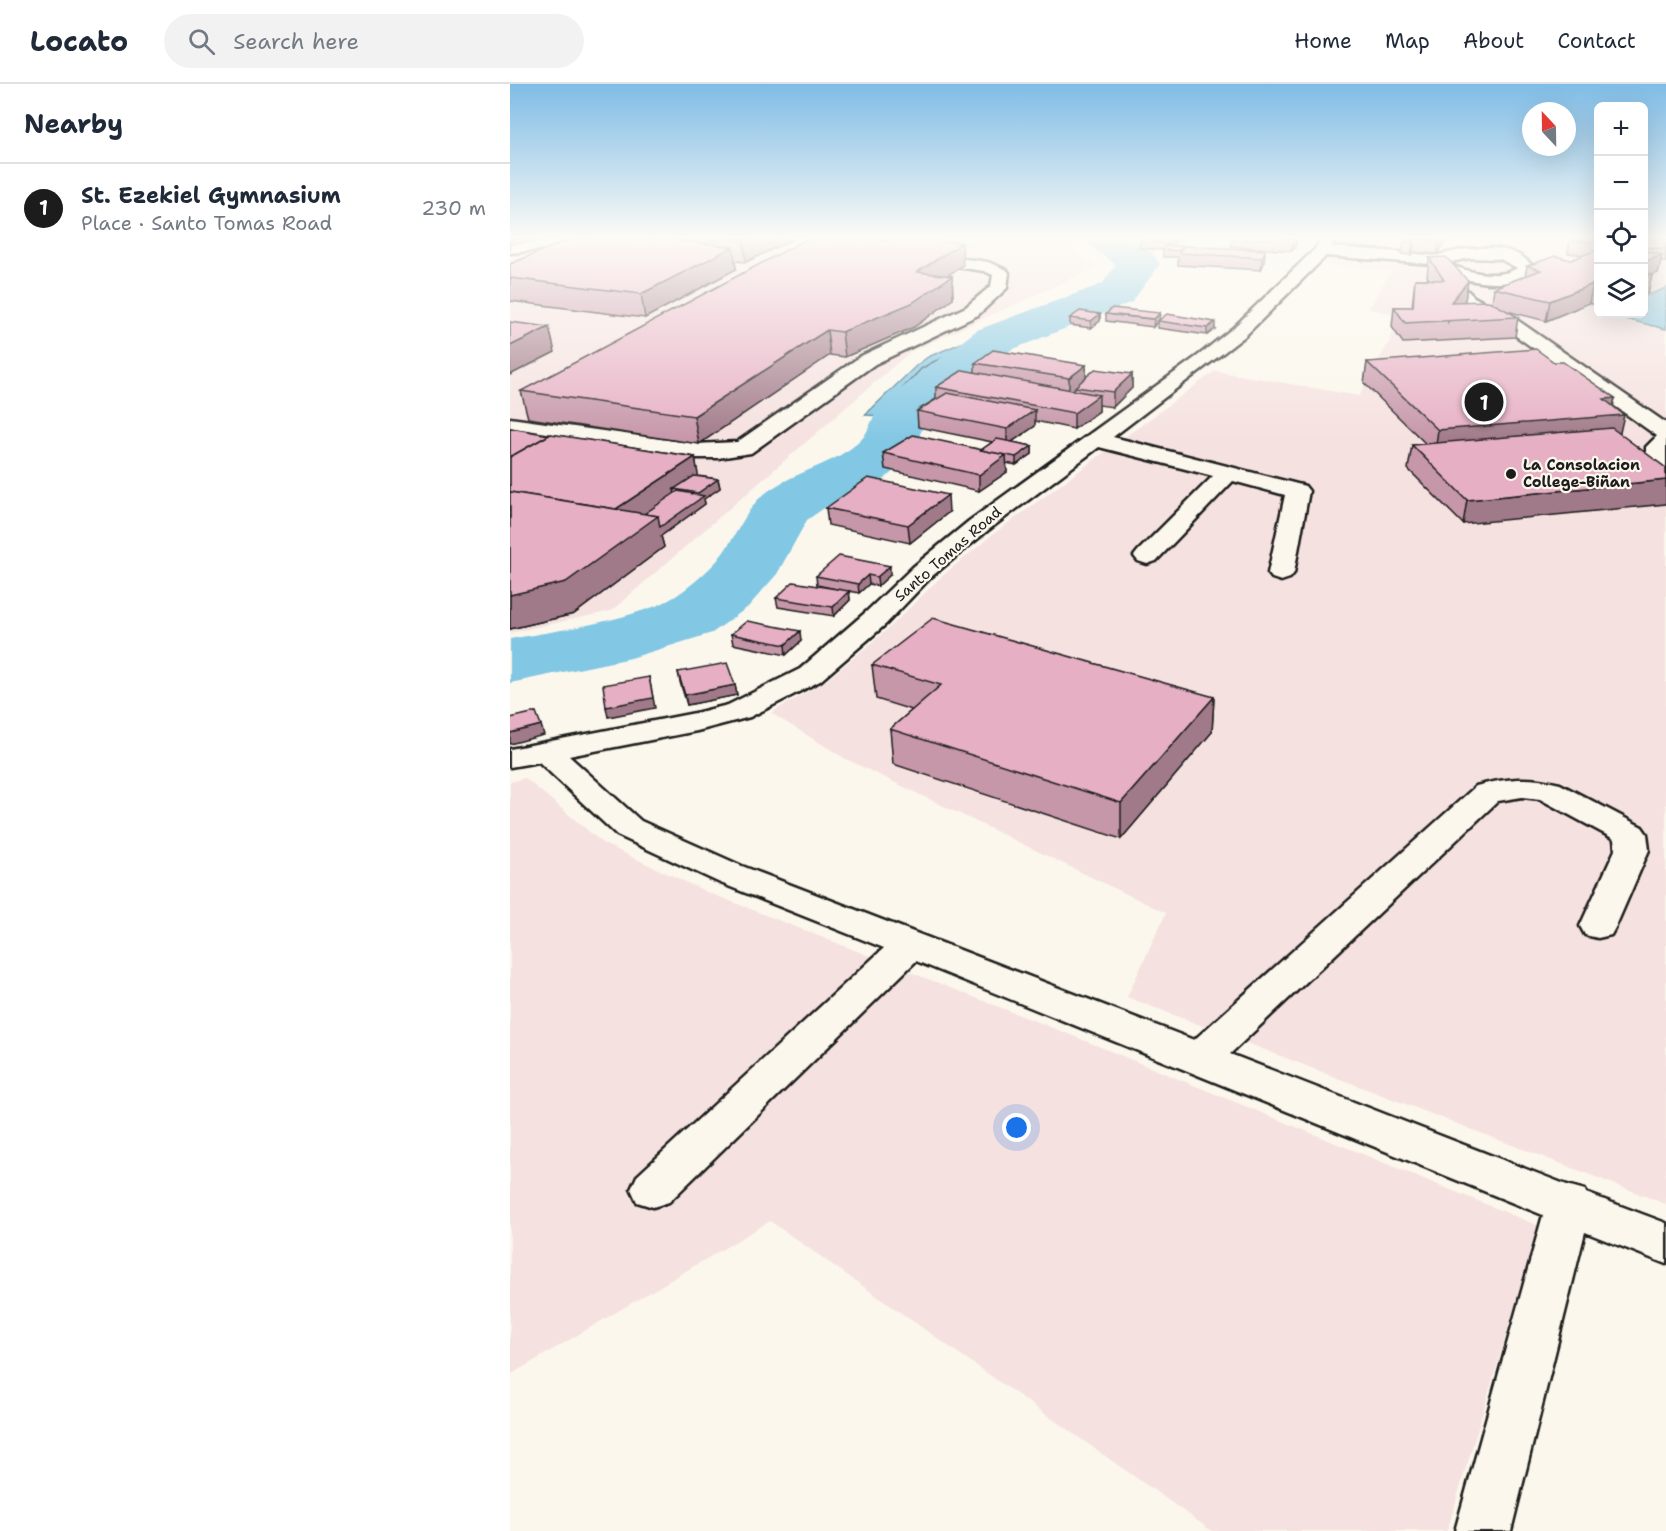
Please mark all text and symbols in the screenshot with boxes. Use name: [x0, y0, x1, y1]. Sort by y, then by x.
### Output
search box: [164, 14, 584, 68]
text: Locato: [30, 22, 128, 60]
icon: search: [185, 25, 218, 58]
text: Search here: [233, 27, 359, 56]
text: Home: [1294, 27, 1352, 55]
text: Map: [1385, 27, 1430, 55]
text: About: [1463, 27, 1524, 55]
text: Contact: [1557, 27, 1636, 55]
north arrow: [1522, 102, 1576, 156]
map controls: [1594, 102, 1648, 318]
button: +: [1594, 102, 1648, 156]
text: Nearby: [24, 106, 123, 141]
button: −: [1594, 156, 1648, 210]
text: St. Ezekiel Gymnasium: [81, 181, 341, 210]
text: 1: [39, 195, 48, 221]
text: 230 m: [421, 195, 486, 221]
text: Place · Santo Tomas Road: [81, 210, 332, 236]
button: locate: [1594, 210, 1648, 264]
button: layers: [1594, 264, 1648, 318]
pin: 1: [1464, 380, 1504, 424]
place label: La Consolacion College-Biñan: [1523, 455, 1640, 492]
marker: La Consolacion College-Biñan: [1504, 467, 1518, 481]
street label: Santo Tomas Road: [890, 502, 1006, 606]
your location: [1002, 1113, 1031, 1142]

